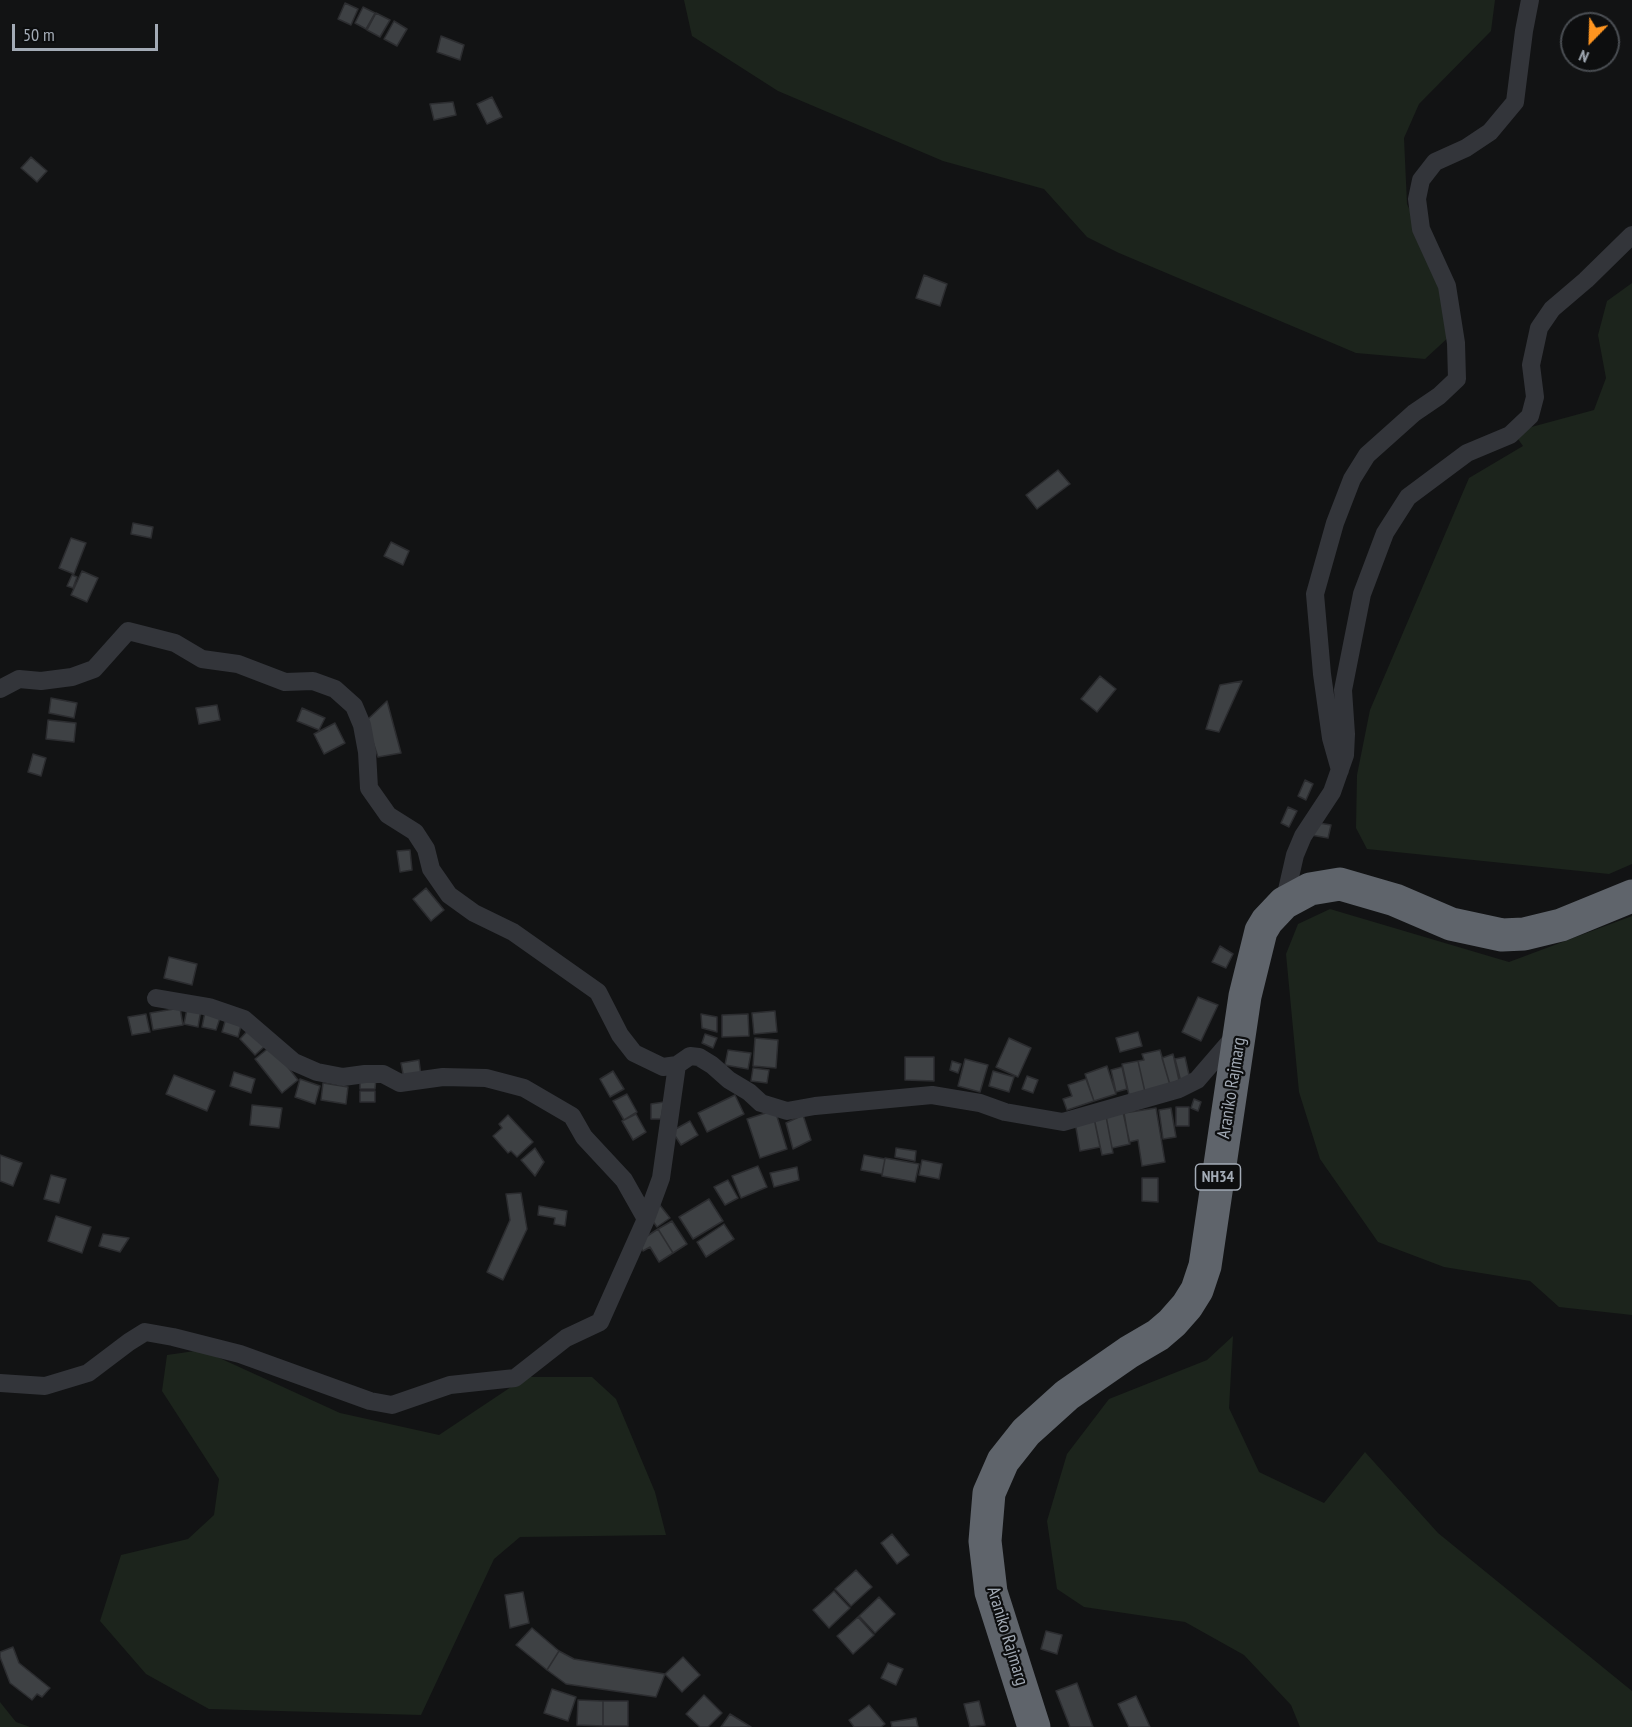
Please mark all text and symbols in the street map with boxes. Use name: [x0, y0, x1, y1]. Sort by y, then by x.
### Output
scale bar: [15, 12, 160, 50]
north arrow: [1560, 12, 1620, 72]
text: 50 m: [23, 23, 55, 46]
text: N: [1576, 46, 1592, 68]
street label: Araniko Rajmarg: [1213, 1036, 1251, 1140]
road number: NH34: [1196, 1164, 1240, 1190]
street label: Araniko Rajmarg: [982, 1584, 1032, 1688]

